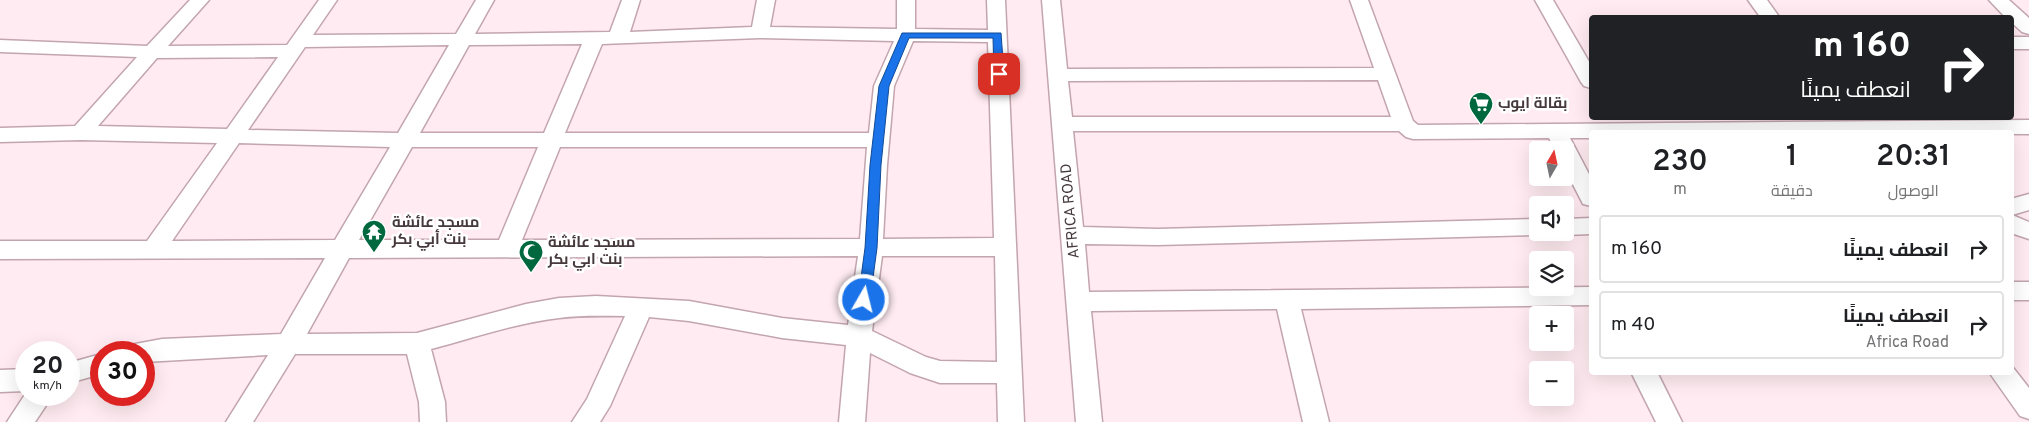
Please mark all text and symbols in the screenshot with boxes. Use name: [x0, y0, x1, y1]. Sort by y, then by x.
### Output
text: 160 m: [1813, 25, 1911, 69]
icon: right: [1929, 35, 1994, 100]
pin: [978, 53, 1020, 95]
icon: arrive: [985, 60, 1013, 88]
text: انعطف يمينًا: [1800, 78, 1911, 105]
supermarket icon: بقالة ايوب: [1468, 91, 1494, 125]
place label: بقالة ايوب: [1498, 95, 1568, 114]
text: 1: [1786, 139, 1798, 176]
text: 20:31: [1876, 139, 1951, 176]
north arrow: [1529, 141, 1574, 186]
map controls: [1529, 141, 1574, 406]
text: 230: [1652, 144, 1708, 181]
street label: AFRICA ROAD: [1057, 163, 1085, 259]
text: m: [1673, 180, 1687, 200]
text: دقيقة: [1771, 182, 1813, 202]
text: الوصول: [1888, 182, 1939, 202]
button: sound: [1529, 196, 1574, 241]
place label: مسجد عائشة بنت أبي بكر: [391, 214, 479, 251]
temple icon: مسجد عائشة بنت أبي بكر: [361, 219, 387, 253]
place label: مسجد عائشة بنت ابي بكر: [547, 234, 635, 271]
icon: right: [1964, 235, 1992, 263]
text: 160 m: [1611, 237, 1662, 261]
mosque icon: مسجد عائشة بنت ابي بكر: [518, 239, 544, 273]
text: انعطف يمينًا: [1843, 239, 1949, 263]
button: layers: [1529, 251, 1574, 296]
position arrow: [837, 273, 889, 325]
text: انعطف يمينًا: [1843, 305, 1949, 329]
button: +: [1529, 306, 1574, 351]
icon: right: [1964, 311, 1992, 339]
text: 40 m: [1611, 313, 1656, 337]
text: Africa Road: [1866, 333, 1949, 353]
speed limit sign: 30: [90, 341, 155, 406]
text: 20: [32, 351, 63, 383]
button: −: [1529, 361, 1574, 406]
text: km/h: [33, 378, 62, 394]

